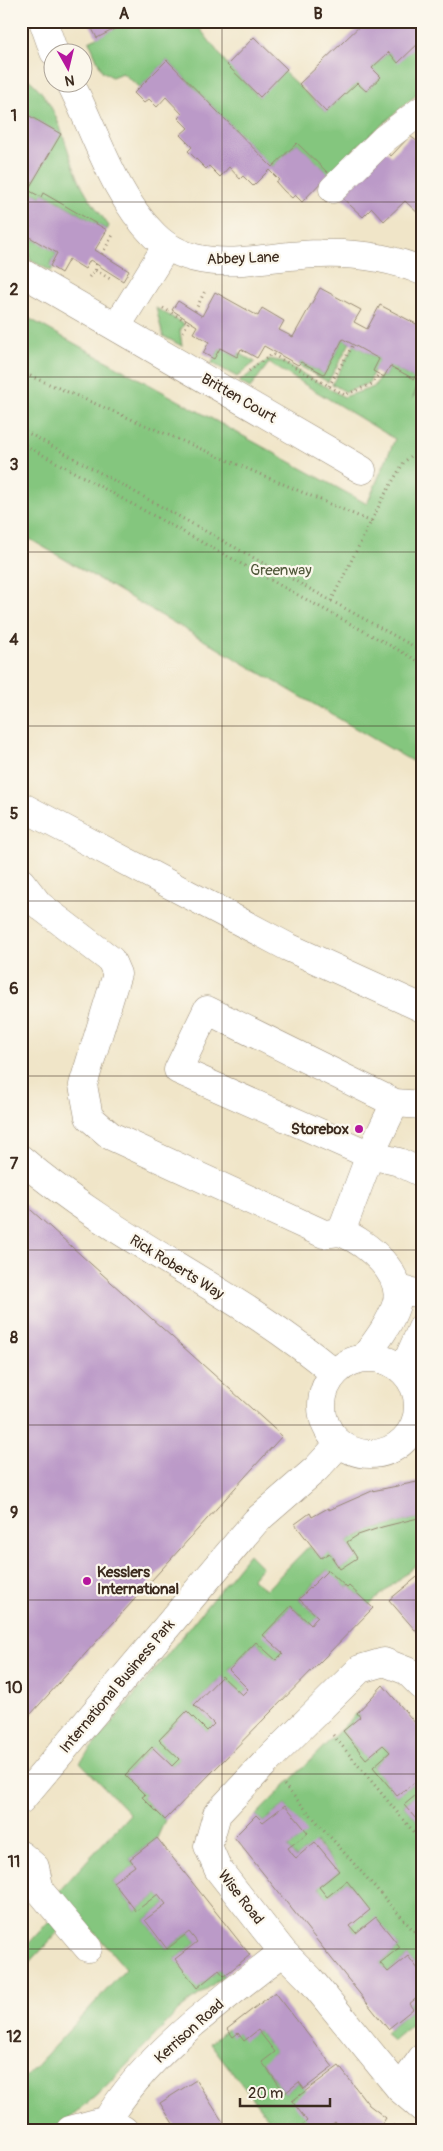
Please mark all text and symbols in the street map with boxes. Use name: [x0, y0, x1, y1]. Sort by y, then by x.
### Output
text: A: [119, 4, 130, 24]
text: B: [313, 4, 323, 24]
north arrow: [42, 42, 92, 92]
text: N: [64, 71, 76, 89]
text: 1: [11, 106, 17, 126]
street label: Abbey Lane: [207, 248, 280, 269]
text: 2: [10, 280, 19, 300]
street label: Britten Court: [198, 369, 281, 428]
text: 3: [10, 455, 19, 475]
park label: Greenway: [250, 561, 312, 580]
text: 4: [9, 630, 19, 650]
text: 5: [10, 804, 19, 824]
text: 6: [9, 979, 19, 999]
place label: Storebox: [291, 1120, 349, 1139]
marker: Storebox: [353, 1123, 365, 1135]
text: 7: [10, 1154, 19, 1174]
street label: Rick Roberts Way: [126, 1231, 228, 1304]
text: 8: [10, 1328, 18, 1348]
text: 9: [10, 1503, 18, 1523]
place label: Kesslers International: [97, 1563, 179, 1599]
marker: Kesslers International: [81, 1575, 93, 1587]
street label: International Business Park: [56, 1615, 180, 1757]
text: 10: [5, 1678, 23, 1698]
text: 11: [8, 1852, 20, 1872]
street label: Wise Road: [213, 1866, 268, 1928]
street label: Kerrison Road: [151, 1995, 228, 2068]
text: 12: [6, 2027, 22, 2047]
scale bar: [240, 2076, 330, 2108]
text: 20 m: [248, 2084, 283, 2103]

